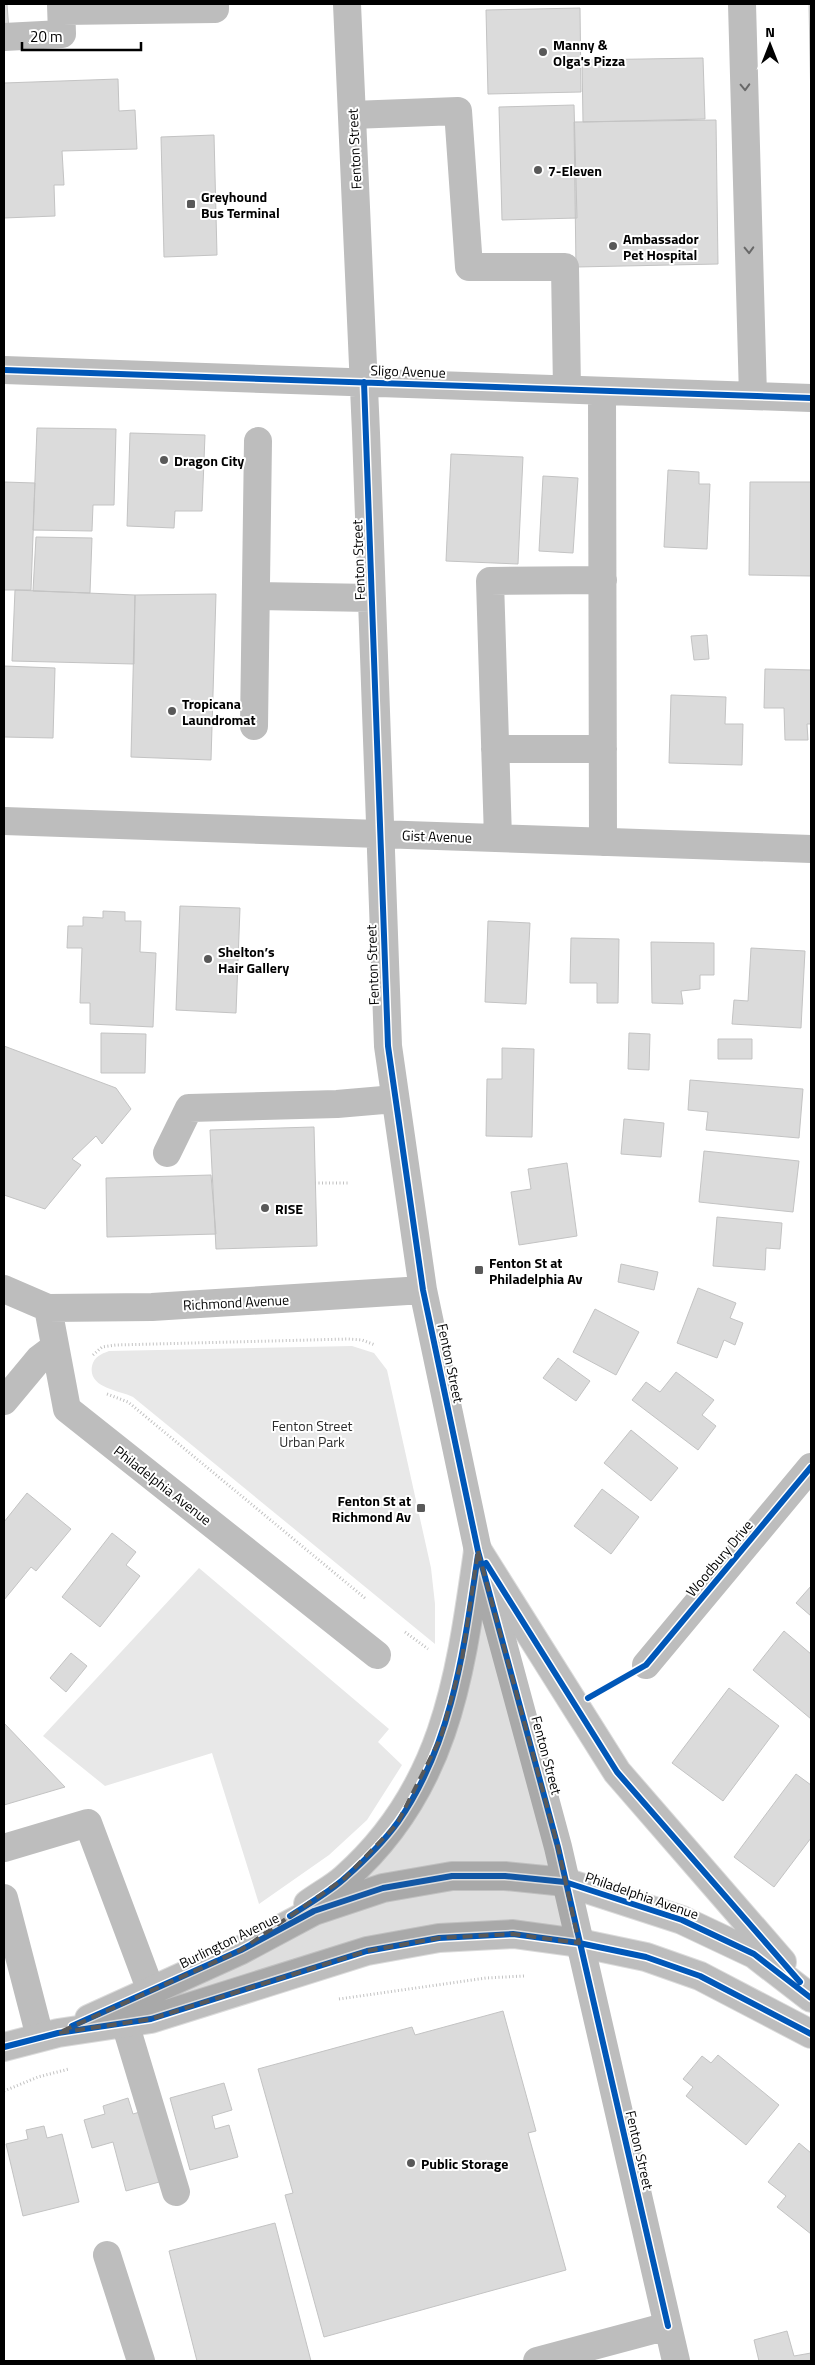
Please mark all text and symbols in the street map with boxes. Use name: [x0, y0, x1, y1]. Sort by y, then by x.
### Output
scale bar: [22, 20, 141, 52]
north arrow: [745, 20, 795, 70]
text: N: [765, 21, 775, 42]
text: 20 m: [30, 25, 63, 48]
place label: Manny & Olga's Pizza: [553, 34, 625, 71]
marker: Manny & Olga's Pizza: [537, 46, 549, 58]
one-way arrow: [739, 84, 750, 92]
street label: Fenton Street: [341, 108, 367, 190]
place label: 7-Eleven: [548, 160, 602, 181]
marker: 7-Eleven: [532, 164, 544, 176]
place label: Greyhound Bus Terminal: [201, 186, 280, 223]
marker: Greyhound Bus Terminal: [185, 198, 197, 210]
place label: Ambassador Pet Hospital: [623, 228, 699, 265]
marker: Ambassador Pet Hospital: [607, 240, 619, 252]
one-way arrow: [744, 246, 754, 254]
street label: Sligo Avenue: [370, 359, 446, 383]
place label: Dragon City: [174, 450, 244, 471]
marker: Dragon City: [158, 454, 170, 466]
street label: Fenton Street: [346, 519, 370, 601]
place label: Tropicana Laundromat: [182, 693, 256, 730]
marker: Tropicana Laundromat: [166, 705, 178, 717]
street label: Gist Avenue: [402, 824, 472, 848]
street label: Fenton Street: [360, 924, 384, 1006]
place label: Shelton’s Hair Gallery: [218, 941, 289, 978]
marker: Shelton’s Hair Gallery: [202, 953, 214, 965]
place label: RISE: [275, 1198, 303, 1219]
marker: RISE: [259, 1202, 271, 1214]
place label: Fenton St at Philadelphia Av: [489, 1252, 583, 1289]
marker: Fenton St at Philadelphia Av: [473, 1264, 485, 1276]
street label: Richmond Avenue: [182, 1289, 290, 1315]
street label: Fenton Street: [432, 1321, 470, 1405]
park label: Fenton Street Urban Park: [272, 1415, 352, 1452]
street label: Philadelphia Avenue: [110, 1440, 216, 1530]
place label: Fenton St at Richmond Av: [332, 1490, 411, 1527]
marker: Fenton St at Richmond Av: [415, 1502, 427, 1514]
street label: Woodbury Drive: [681, 1515, 757, 1601]
street label: Fenton Street: [526, 1713, 568, 1797]
street label: Philadelphia Avenue: [582, 1866, 702, 1924]
street label: Burlington Avenue: [176, 1907, 282, 1973]
street label: Fenton Street: [621, 2108, 659, 2192]
place label: Public Storage: [421, 2153, 508, 2174]
marker: Public Storage: [405, 2157, 417, 2169]

